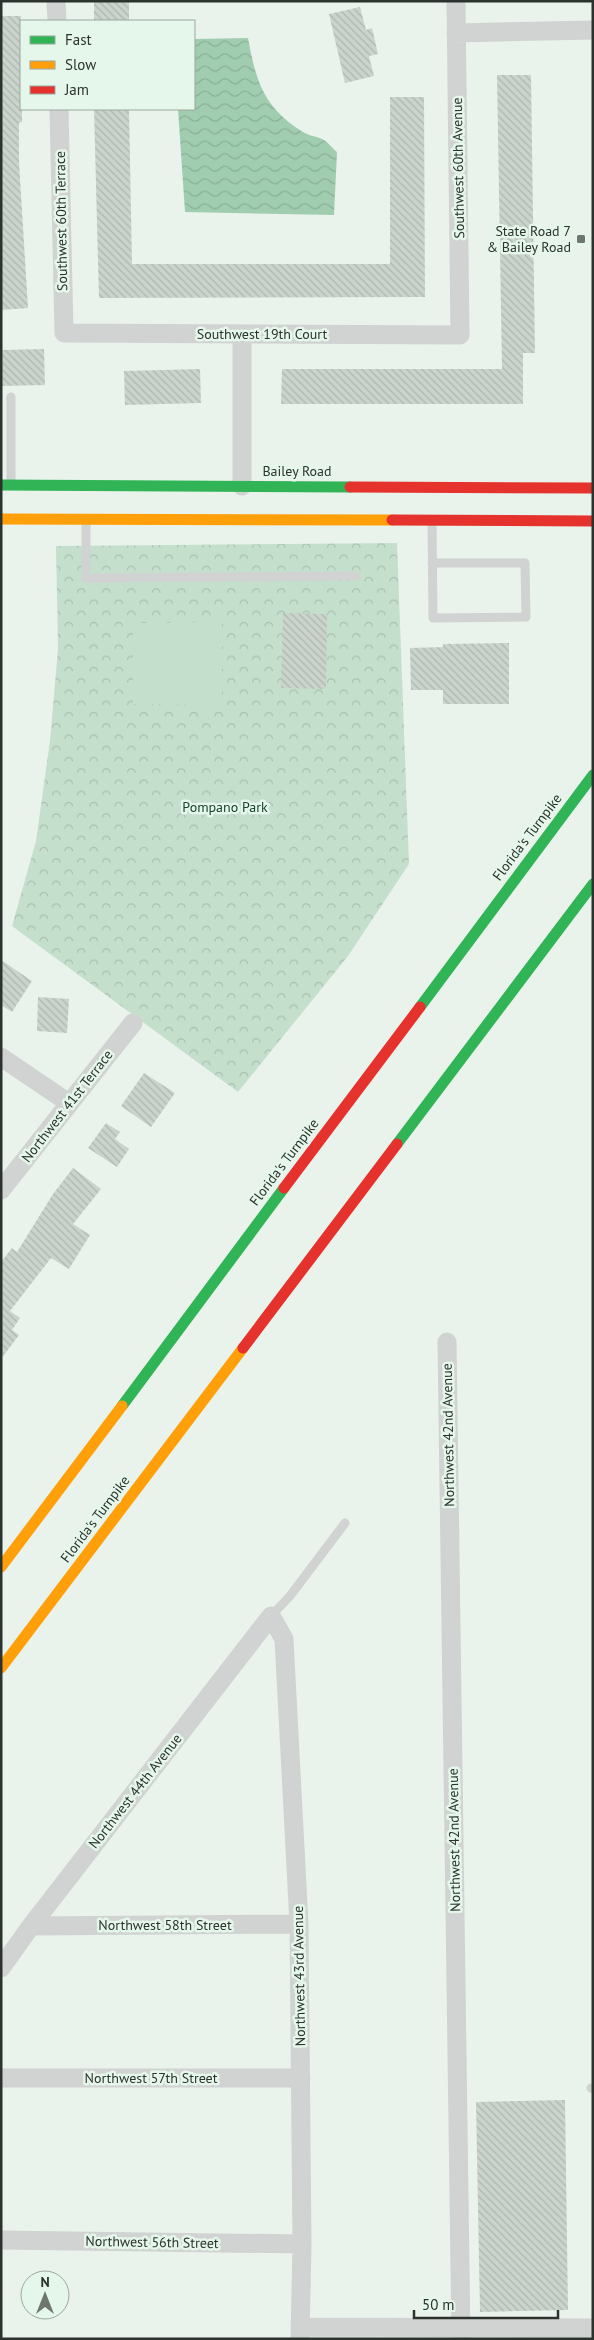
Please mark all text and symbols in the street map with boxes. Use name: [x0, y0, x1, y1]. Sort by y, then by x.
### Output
legend: [20, 20, 195, 110]
text: Fast: [65, 30, 92, 49]
text: Slow: [65, 55, 96, 74]
text: Jam: [64, 80, 89, 99]
street label: Southwest 60th Avenue: [448, 97, 468, 239]
street label: Southwest 60th Terrace: [51, 151, 71, 291]
place label: State Road 7 & Bailey Road: [487, 222, 571, 256]
marker: State Road 7 & Bailey Road: [575, 233, 587, 245]
street label: Southwest 19th Court: [197, 325, 327, 343]
street label: Bailey Road: [262, 462, 332, 480]
street label: Florida's Turnpike: [488, 790, 566, 884]
park label: Pompano Park: [182, 798, 268, 816]
street label: Northwest 41st Terrace: [17, 1046, 117, 1166]
street label: Florida's Turnpike: [245, 1115, 323, 1209]
street label: Northwest 42nd Avenue: [438, 1363, 458, 1507]
street label: Florida's Turnpike: [56, 1472, 134, 1566]
street label: Northwest 44th Avenue: [85, 1730, 185, 1852]
street label: Northwest 42nd Avenue: [444, 1768, 464, 1912]
street label: Northwest 43rd Avenue: [289, 1906, 309, 2046]
street label: Northwest 58th Street: [98, 1916, 232, 1934]
street label: Northwest 57th Street: [85, 2069, 218, 2087]
street label: Northwest 56th Street: [85, 2232, 219, 2252]
north arrow: [20, 2270, 70, 2320]
text: N: [40, 2273, 50, 2291]
scale bar: [414, 2288, 558, 2320]
text: 50 m: [422, 2295, 455, 2314]

